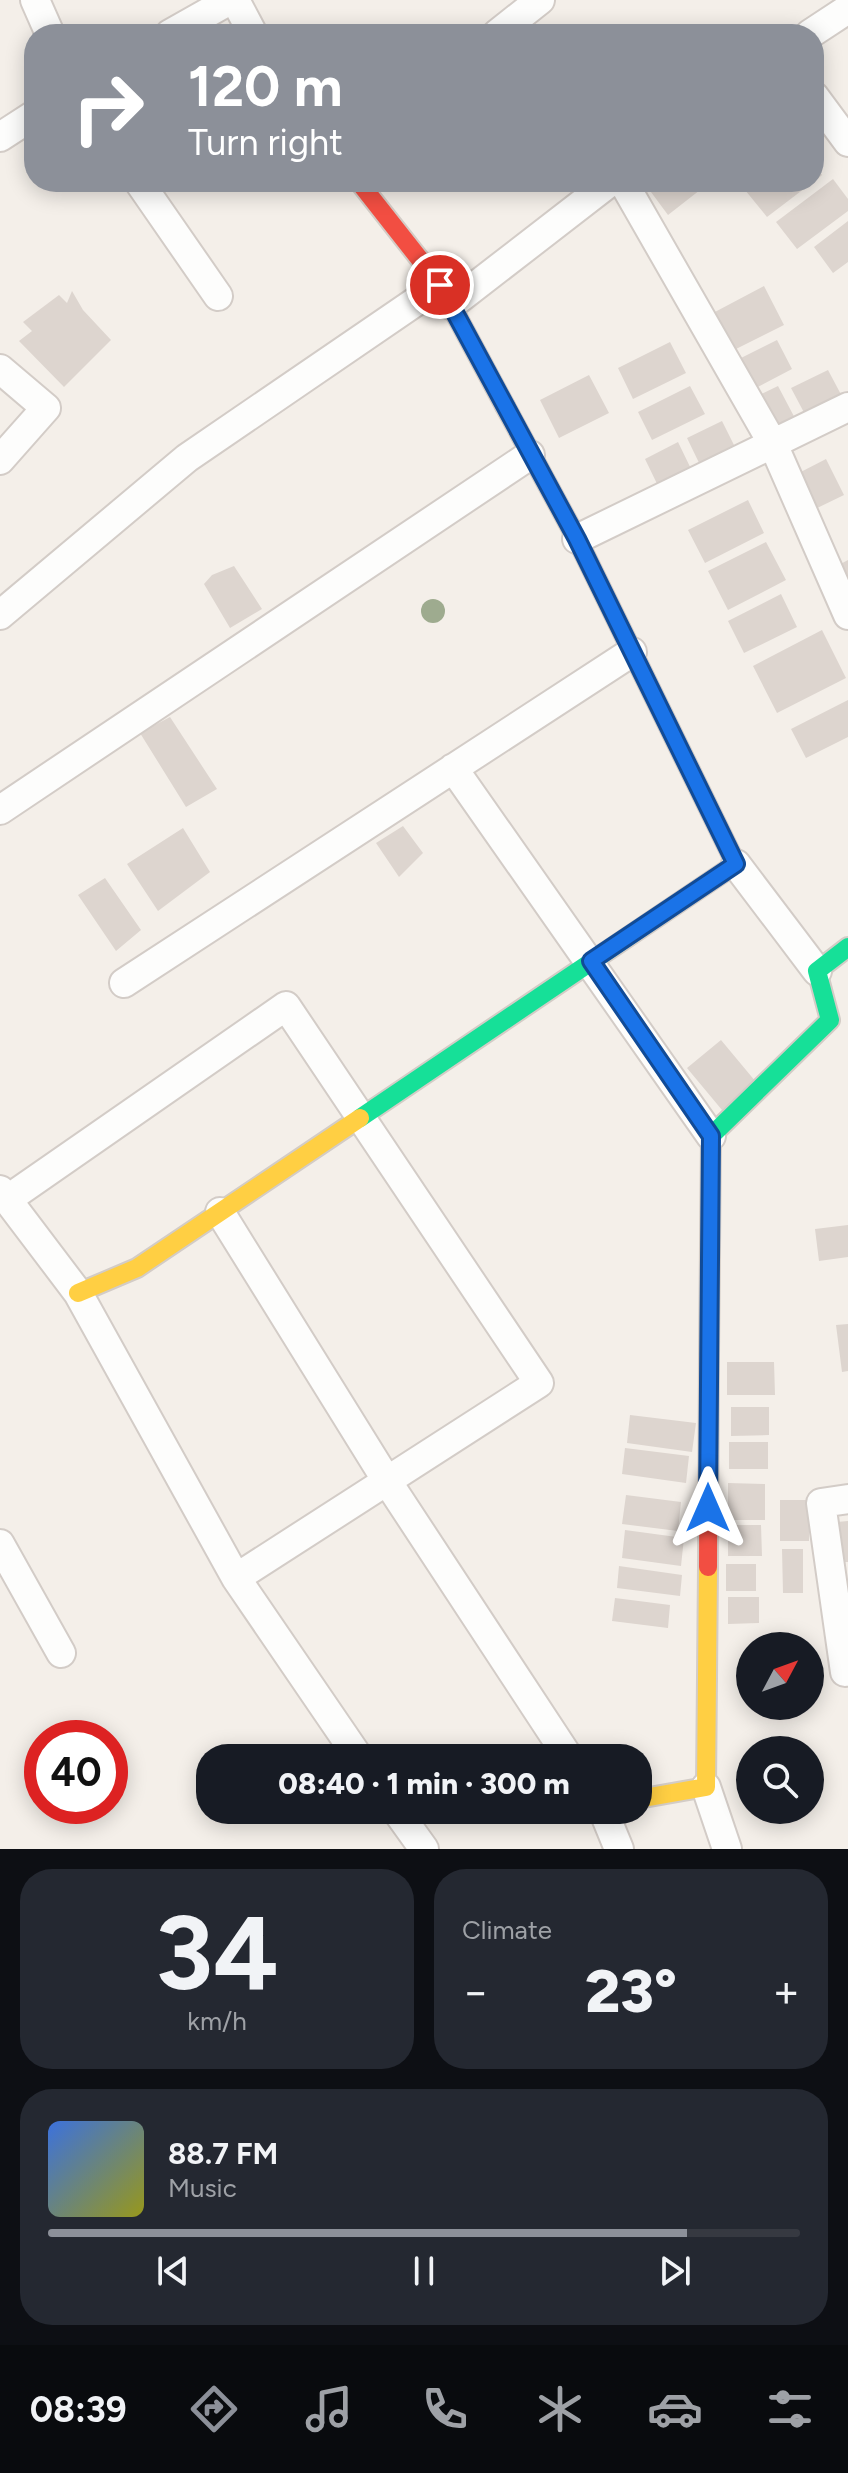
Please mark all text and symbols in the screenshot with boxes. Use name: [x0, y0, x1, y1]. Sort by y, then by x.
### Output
text: 120 m: [188, 53, 343, 120]
icon: right: [56, 56, 160, 160]
text: Turn right: [188, 121, 343, 164]
pin: [406, 251, 474, 319]
icon: arrive: [418, 263, 462, 307]
position arrow: [666, 1466, 750, 1550]
north arrow: [736, 1632, 824, 1720]
map controls: [736, 1632, 824, 1824]
speed limit sign: 40: [24, 1720, 128, 1824]
button: search: [736, 1736, 824, 1824]
text: 08:40 · 1 min · 300 m: [278, 1765, 570, 1802]
text: 34: [155, 1890, 279, 2015]
text: Climate: [462, 1914, 552, 1946]
text: 23°: [585, 1955, 677, 2027]
text: −: [462, 1965, 489, 2018]
text: +: [773, 1965, 800, 2018]
text: km/h: [187, 2005, 247, 2037]
text: 88.7 FM: [168, 2135, 278, 2172]
text: Music: [168, 2172, 237, 2204]
icon: previous: [151, 2249, 195, 2293]
icon: pause: [402, 2249, 446, 2293]
icon: next: [653, 2249, 697, 2293]
icon: directions: [186, 2381, 242, 2437]
icon: music: [301, 2381, 357, 2437]
icon: phone: [417, 2381, 473, 2437]
icon: climate: [532, 2381, 588, 2437]
icon: car: [647, 2381, 703, 2437]
icon: filters: [762, 2381, 818, 2437]
text: 08:39: [30, 2388, 127, 2431]

